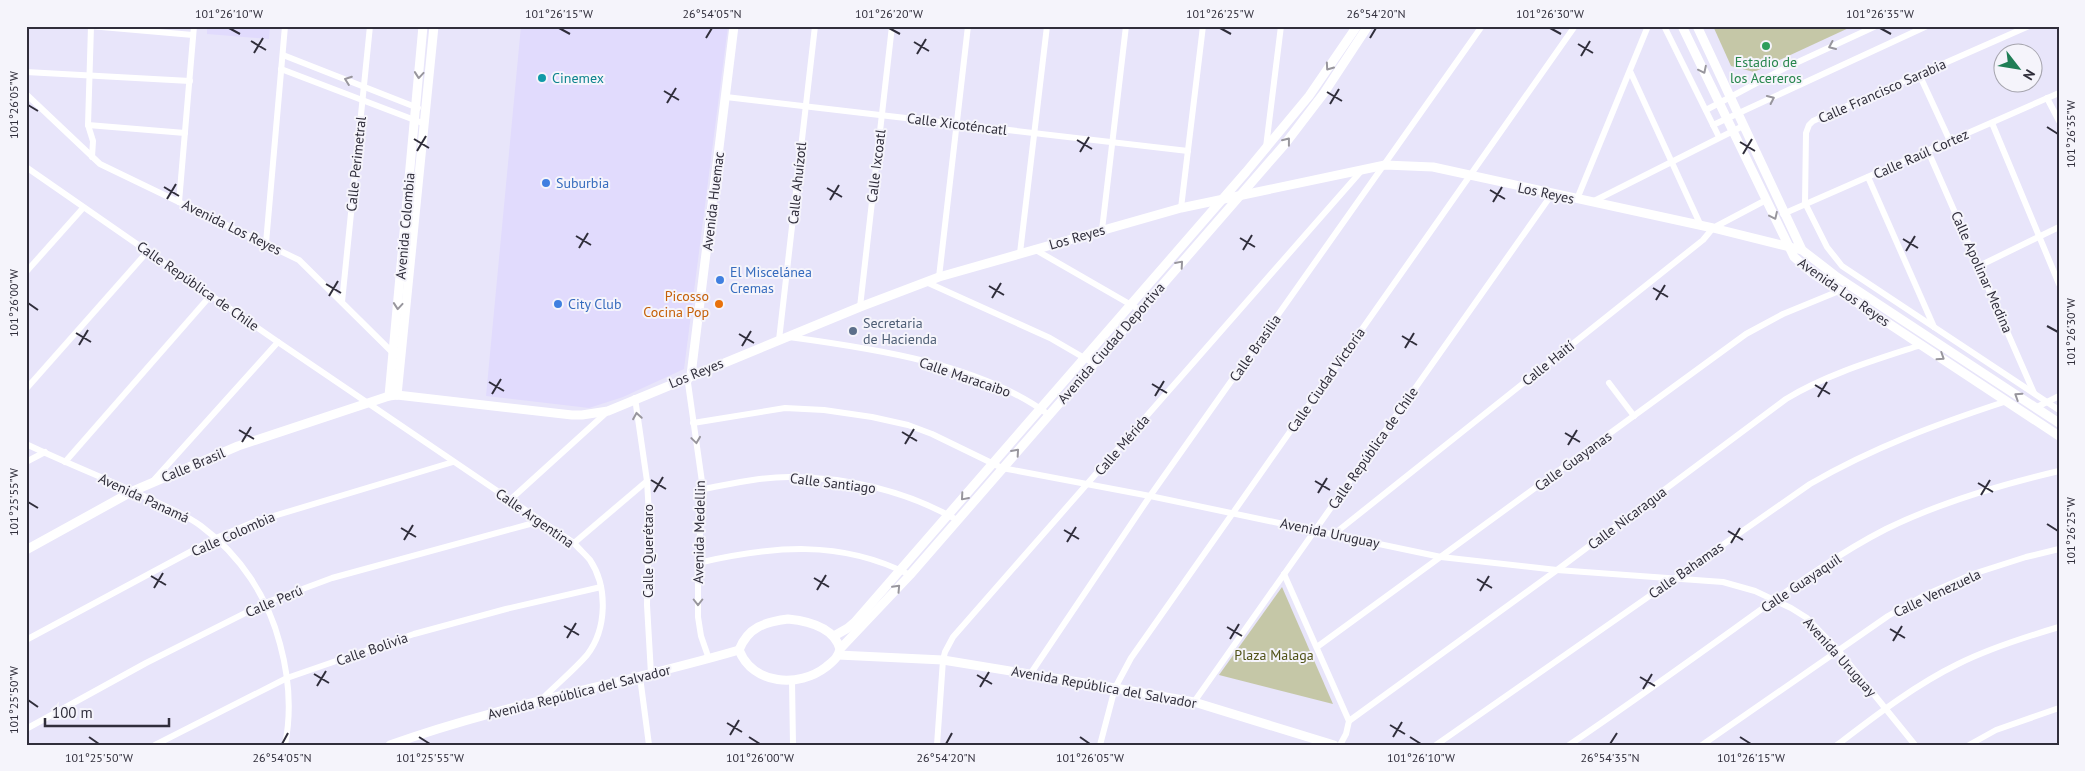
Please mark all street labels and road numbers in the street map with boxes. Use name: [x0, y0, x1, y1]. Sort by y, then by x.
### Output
street label: Calle Francisco Sarabia: [1815, 55, 1949, 127]
street label: Calle Xicoténcatl: [906, 109, 1008, 139]
street label: Calle Perimetral: [342, 115, 370, 213]
street label: Calle Raúl Cortez: [1871, 125, 1971, 183]
street label: Calle Ixcoatl: [863, 128, 889, 204]
street label: Calle Ahuízotl: [784, 141, 810, 225]
street label: Avenida Huemac: [698, 150, 728, 252]
street label: Avenida Colombia: [391, 172, 419, 280]
street label: Los Reyes: [1516, 178, 1576, 208]
street label: Avenida Los Reyes: [179, 195, 285, 259]
street label: Calle Apolinar Medina: [1947, 208, 2017, 336]
street label: Los Reyes: [1047, 220, 1107, 254]
street label: Calle República de Chile: [133, 237, 263, 335]
street label: Avenida Los Reyes: [1794, 254, 1894, 331]
street label: Avenida Ciudad Deportiva: [1053, 279, 1169, 407]
street label: Calle Brasilia: [1225, 311, 1285, 385]
street label: Calle Ciudad Victoria: [1283, 324, 1369, 436]
street label: Calle Haití: [1518, 336, 1578, 390]
street label: Calle Maracaibo: [917, 353, 1013, 401]
street label: Los Reyes: [666, 354, 726, 392]
street label: Calle República de Chile: [1324, 383, 1422, 513]
street label: Calle Mérida: [1091, 411, 1153, 479]
street label: Calle Guayanas: [1531, 427, 1615, 495]
street label: Calle Brasil: [158, 444, 228, 486]
street label: Avenida Panamá: [96, 469, 192, 527]
street label: Calle Santiago: [789, 469, 877, 497]
street label: Avenida Medellin: [689, 480, 709, 584]
street label: Calle Nicaragua: [1584, 483, 1670, 553]
street label: Calle Argentina: [492, 484, 578, 552]
street label: Calle Querétaro: [639, 504, 657, 598]
street label: Calle Colombia: [188, 507, 278, 561]
street label: Avenida Uruguay: [1279, 514, 1382, 552]
street label: Calle Bahamas: [1645, 537, 1727, 603]
street label: Calle Guayaquil: [1757, 549, 1845, 617]
street label: Calle Venezuela: [1891, 565, 1984, 621]
street label: Calle Perú: [243, 581, 305, 621]
street label: Avenida Uruguay: [1800, 613, 1881, 701]
street label: Calle Bolivia: [334, 628, 410, 670]
street label: Avenida República del Salvador: [486, 661, 672, 723]
street label: Avenida República del Salvador: [1010, 662, 1198, 712]

